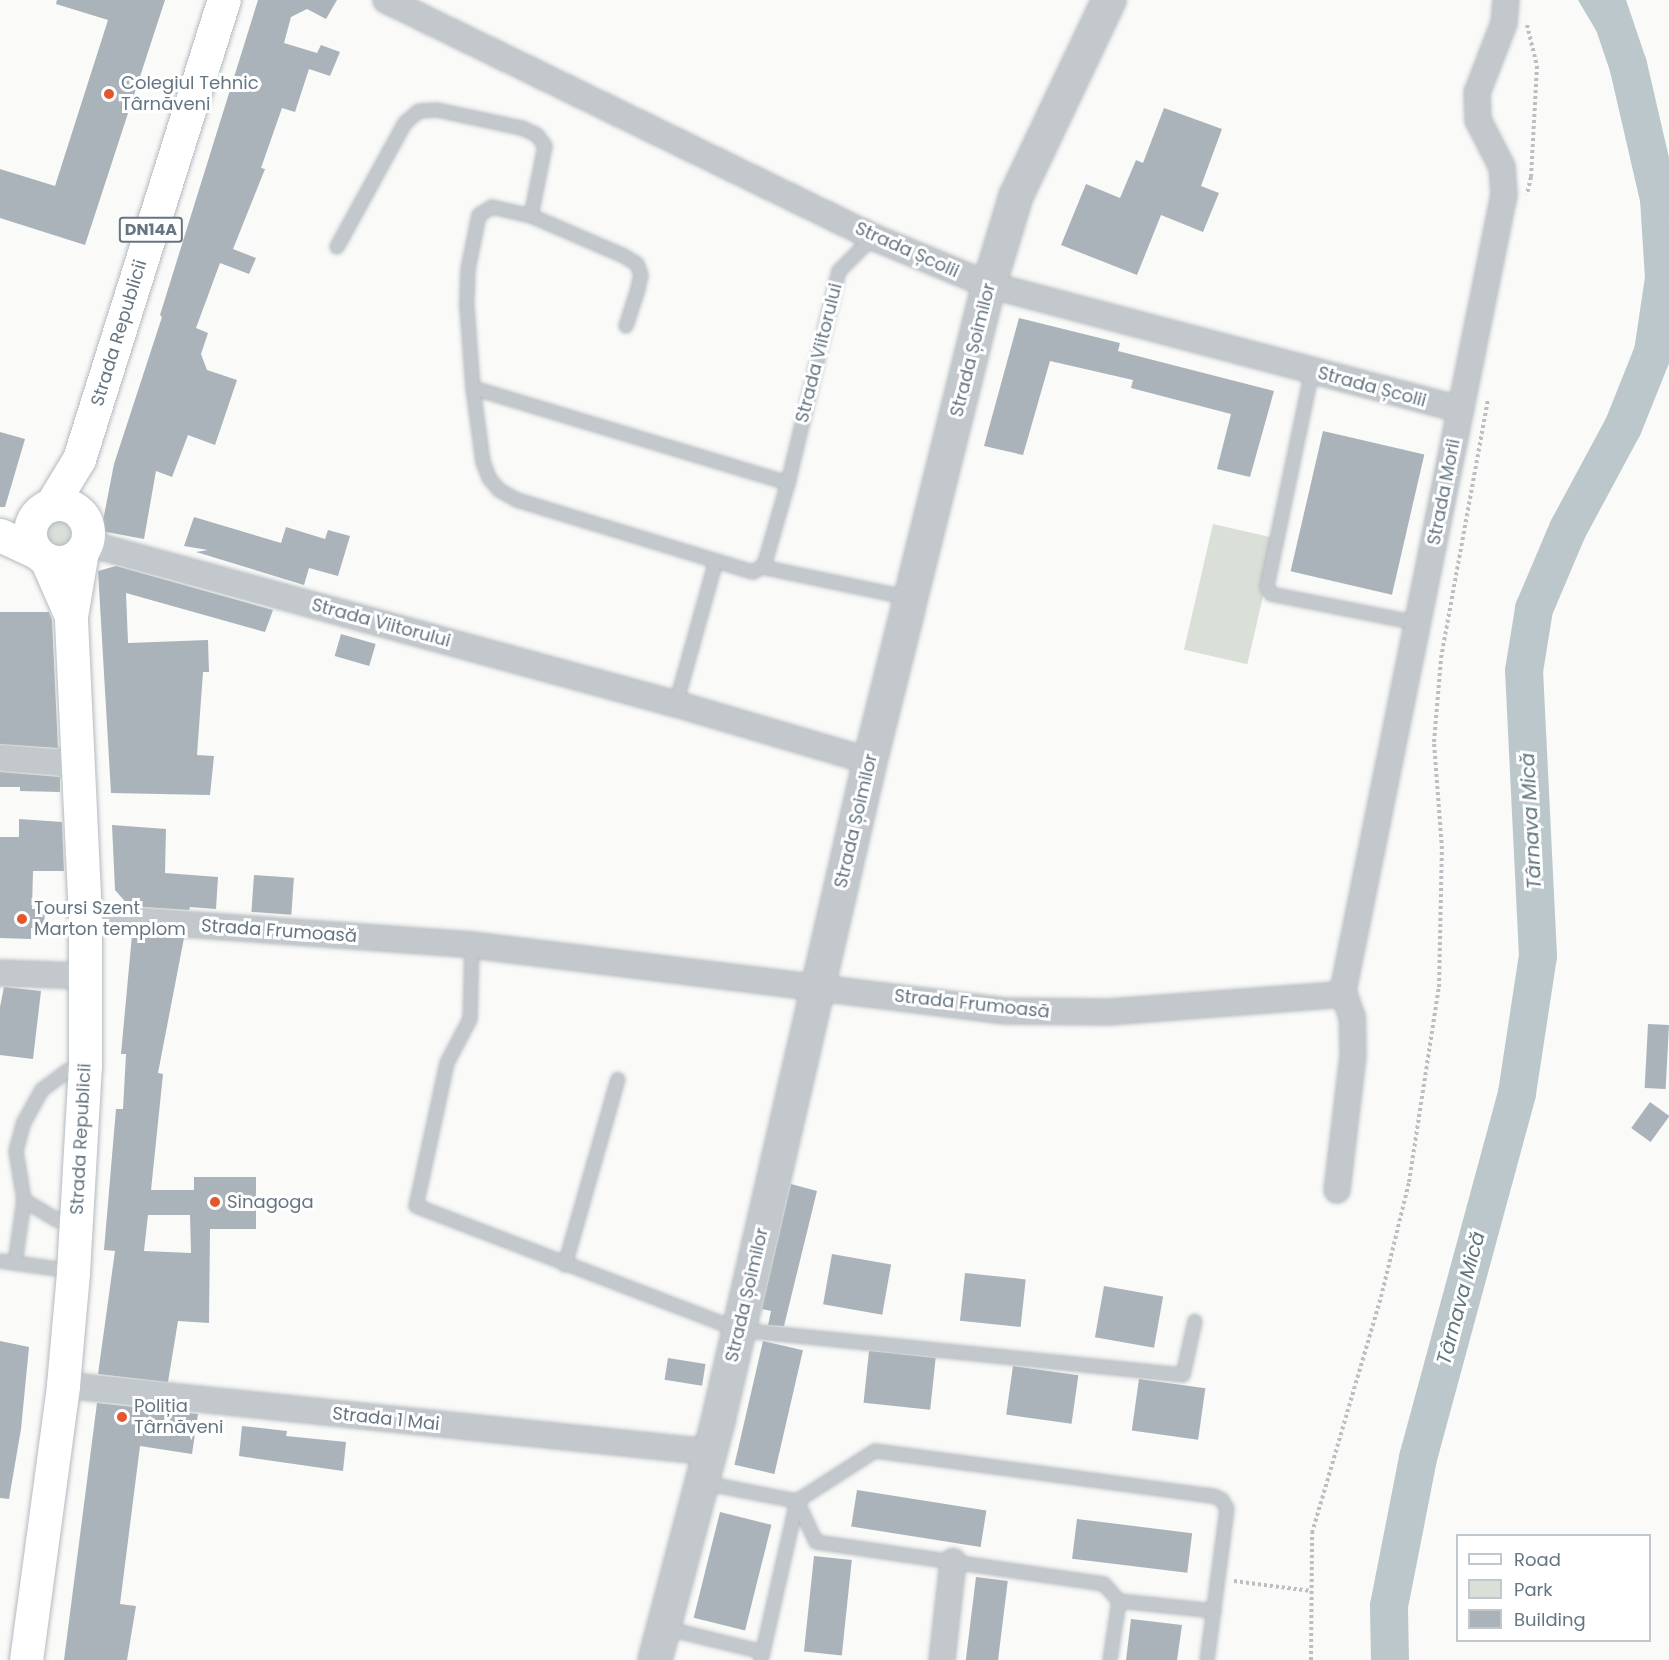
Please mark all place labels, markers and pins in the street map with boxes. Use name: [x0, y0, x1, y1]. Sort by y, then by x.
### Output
place label: Colegiul Tehnic Târnăveni: [121, 73, 259, 116]
marker: Colegiul Tehnic Târnăveni: [102, 87, 116, 101]
place label: Toursi Szent Marton templom: [34, 898, 186, 940]
marker: Toursi Szent Marton templom: [15, 912, 29, 926]
place label: Sinagoga: [227, 1191, 314, 1213]
marker: Sinagoga: [208, 1195, 222, 1209]
place label: Poliția Târnăveni: [134, 1396, 224, 1438]
marker: Poliția Târnăveni: [115, 1410, 129, 1424]

